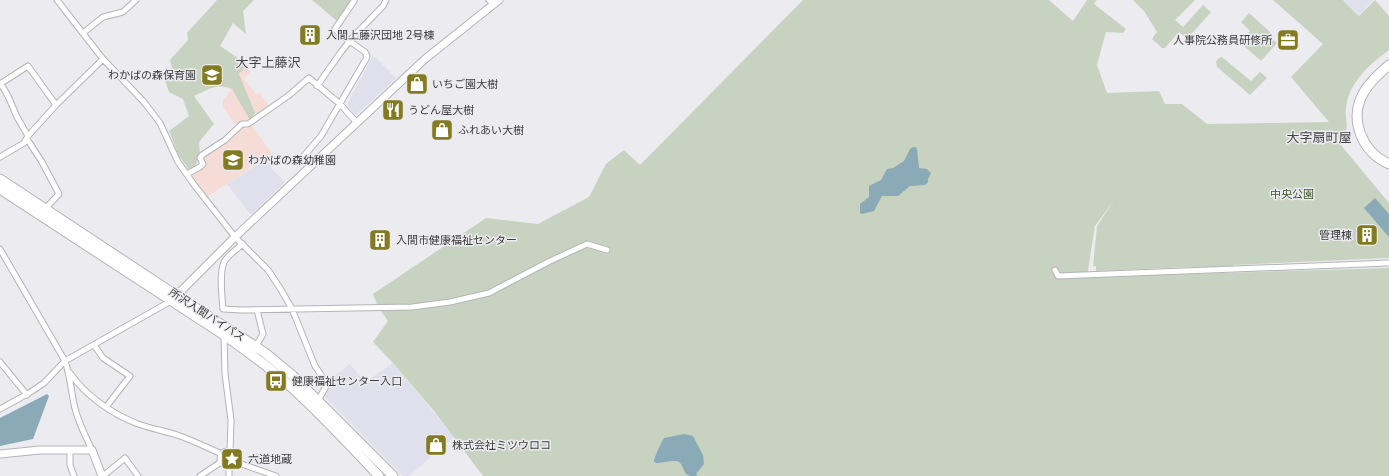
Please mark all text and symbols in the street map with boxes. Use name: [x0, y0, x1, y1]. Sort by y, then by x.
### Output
building icon: 入間上藤沢団地 2号棟: [297, 22, 323, 48]
office icon: 人事院公務員研修所: [1275, 27, 1301, 53]
place label: 入間上藤沢団地 2号棟: [326, 28, 434, 43]
place label: 人事院公務員研修所: [1173, 33, 1273, 48]
district label: 大字上藤沢: [235, 54, 301, 72]
school or university icon: わかばの森保育園: [199, 62, 225, 88]
place label: わかばの森保育園: [108, 68, 196, 83]
shop icon: いちご園大樹: [404, 71, 430, 97]
place label: いちご園大樹: [432, 77, 498, 92]
restaurant icon: うどん屋大樹: [380, 97, 406, 123]
place label: うどん屋大樹: [408, 103, 474, 118]
shop icon: ふれあい大樹: [429, 117, 455, 143]
place label: ふれあい大樹: [458, 123, 524, 138]
district label: 大字扇町屋: [1286, 129, 1352, 147]
school or university icon: わかばの森幼稚園: [220, 147, 246, 173]
place label: わかばの森幼稚園: [248, 153, 336, 168]
park label: 中央公園: [1270, 187, 1314, 202]
building icon: 管理棟: [1354, 222, 1380, 248]
building icon: 入間市健康福祉センター: [367, 227, 393, 253]
place label: 管理棟: [1319, 228, 1352, 243]
place label: 入間市健康福祉センター: [396, 233, 517, 248]
street label: 所沢入間バイパス: [166, 285, 248, 345]
bus stop icon: 健康福祉センター入口: [263, 368, 289, 394]
place label: 健康福祉センター入口: [292, 374, 402, 389]
shop icon: 株式会社ミツウロコ: [423, 432, 449, 458]
place label: 株式会社ミツウロコ: [452, 438, 551, 453]
place icon: 六道地蔵: [219, 446, 245, 472]
place label: 六道地蔵: [248, 452, 292, 467]

